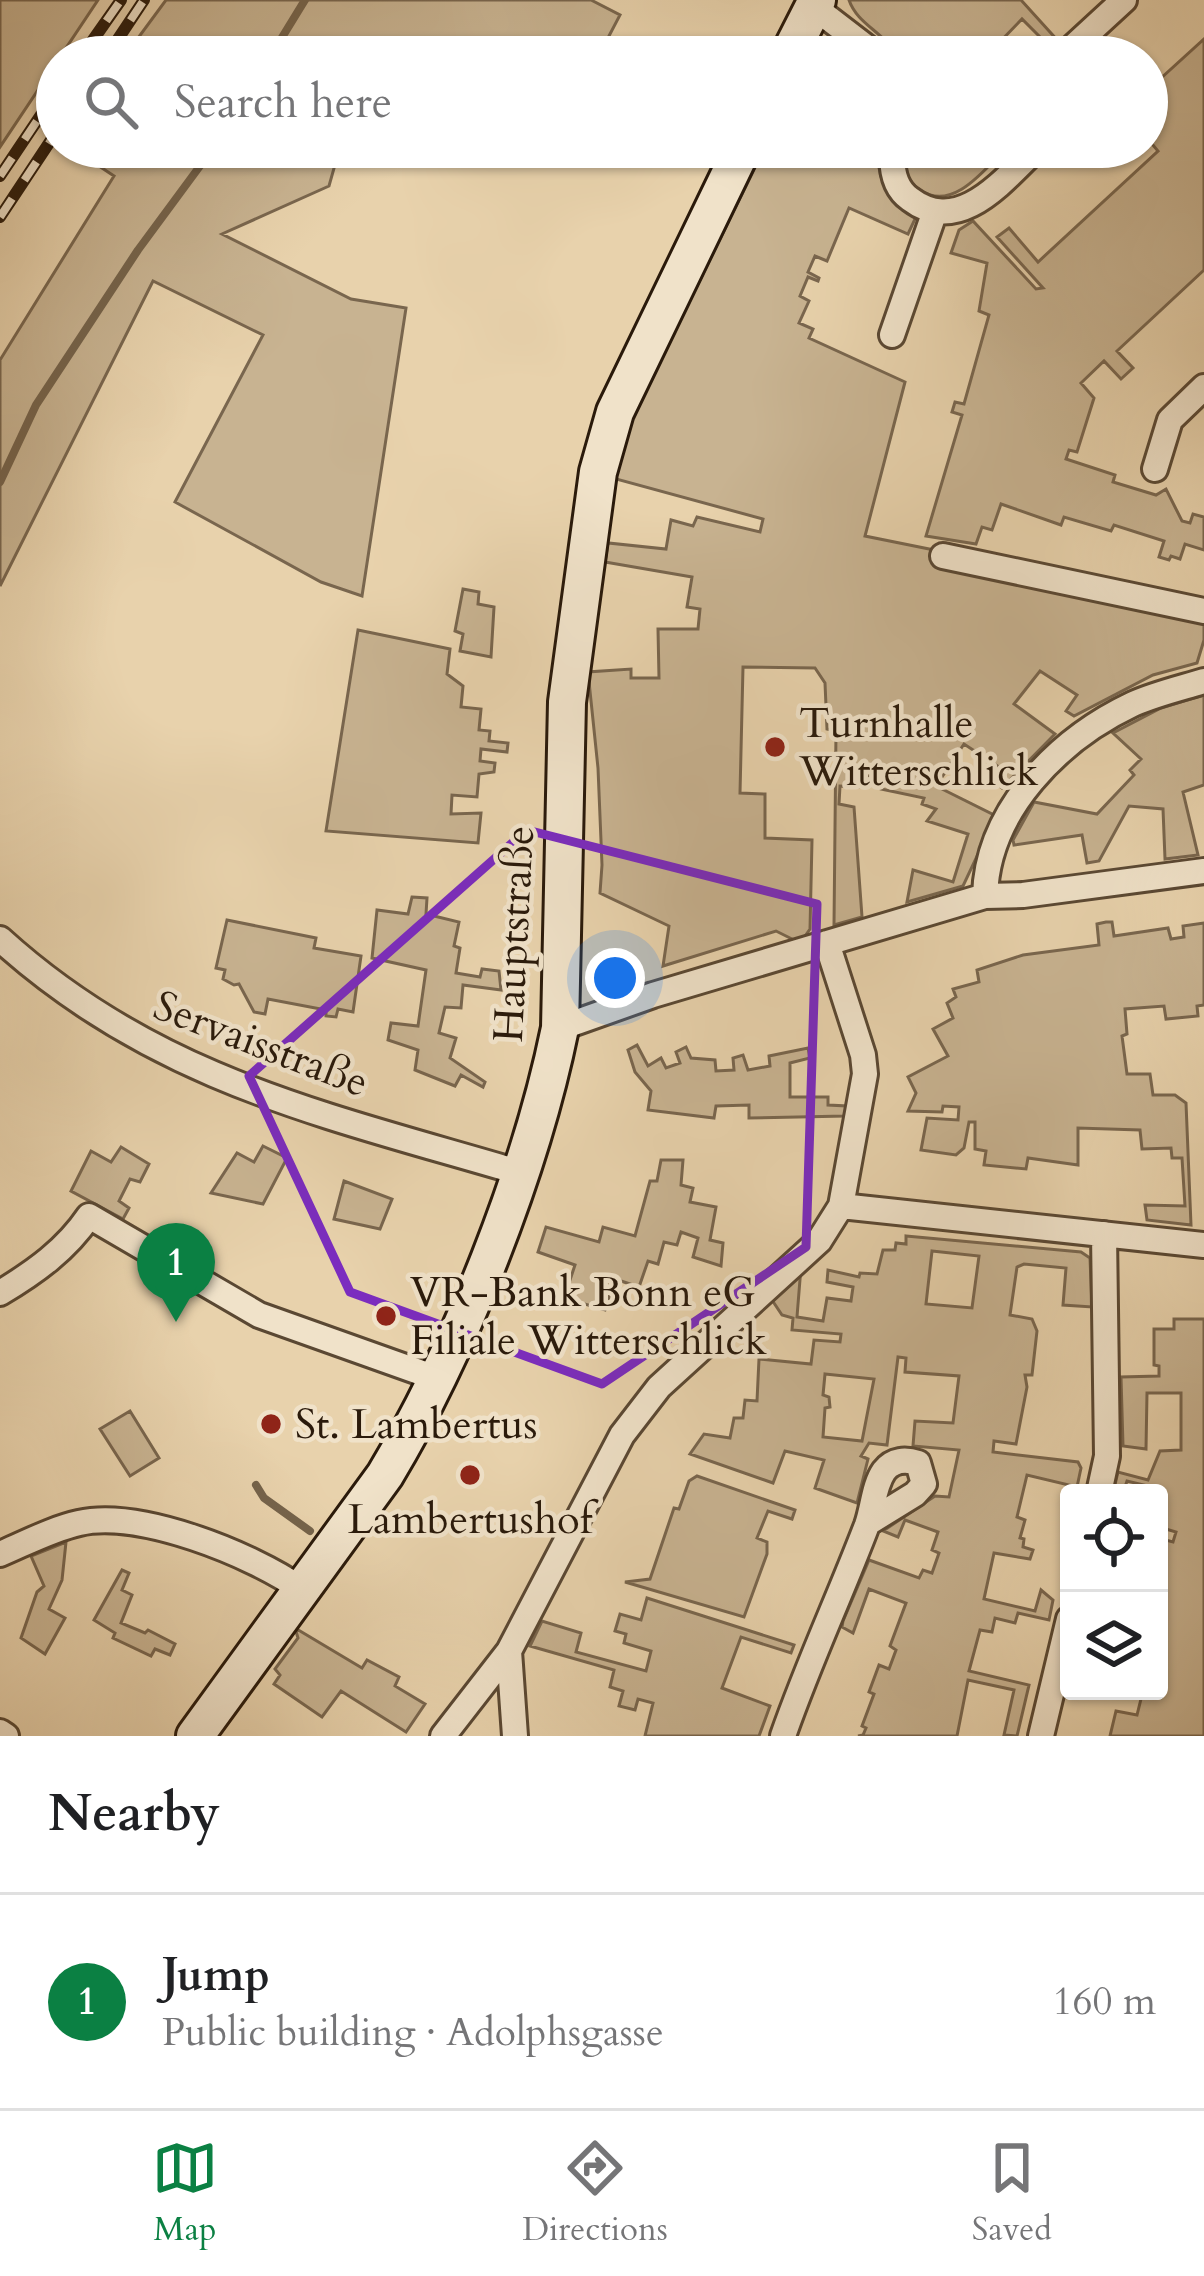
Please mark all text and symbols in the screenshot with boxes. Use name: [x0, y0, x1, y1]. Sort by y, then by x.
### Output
search box: [36, 36, 1168, 168]
icon: search: [78, 69, 144, 135]
text: Search here: [174, 72, 392, 133]
place label: Turnhalle Witterschlick: [798, 695, 1039, 800]
marker: Turnhalle Witterschlick: [762, 734, 788, 760]
street label: Hauptstraße: [480, 824, 548, 1044]
your location: [585, 948, 645, 1008]
street label: Servaisstraße: [145, 977, 377, 1111]
pin: 1: [137, 1223, 215, 1322]
place label: VR-Bank Bonn eG Filiale Witterschlick: [410, 1264, 767, 1369]
marker: VR-Bank Bonn eG Filiale Witterschlick: [373, 1303, 399, 1329]
place label: St. Lambertus: [295, 1396, 538, 1453]
marker: St. Lambertus: [258, 1411, 284, 1437]
marker: Lambertushof: [457, 1462, 483, 1488]
map controls: [1060, 1484, 1168, 1700]
button: locate: [1060, 1484, 1168, 1592]
place label: Lambertushof: [348, 1491, 599, 1548]
button: layers: [1060, 1592, 1168, 1700]
text: Nearby: [48, 1779, 220, 1849]
text: Jump: [162, 1945, 270, 2006]
text: 1: [77, 1975, 97, 2028]
text: 160 m: [1053, 1975, 1156, 2028]
text: Public building · Adolphsgasse: [162, 2006, 664, 2059]
tab: Map: [152, 2135, 218, 2252]
tab: Directions: [522, 2135, 668, 2252]
tab: Saved: [972, 2135, 1052, 2252]

